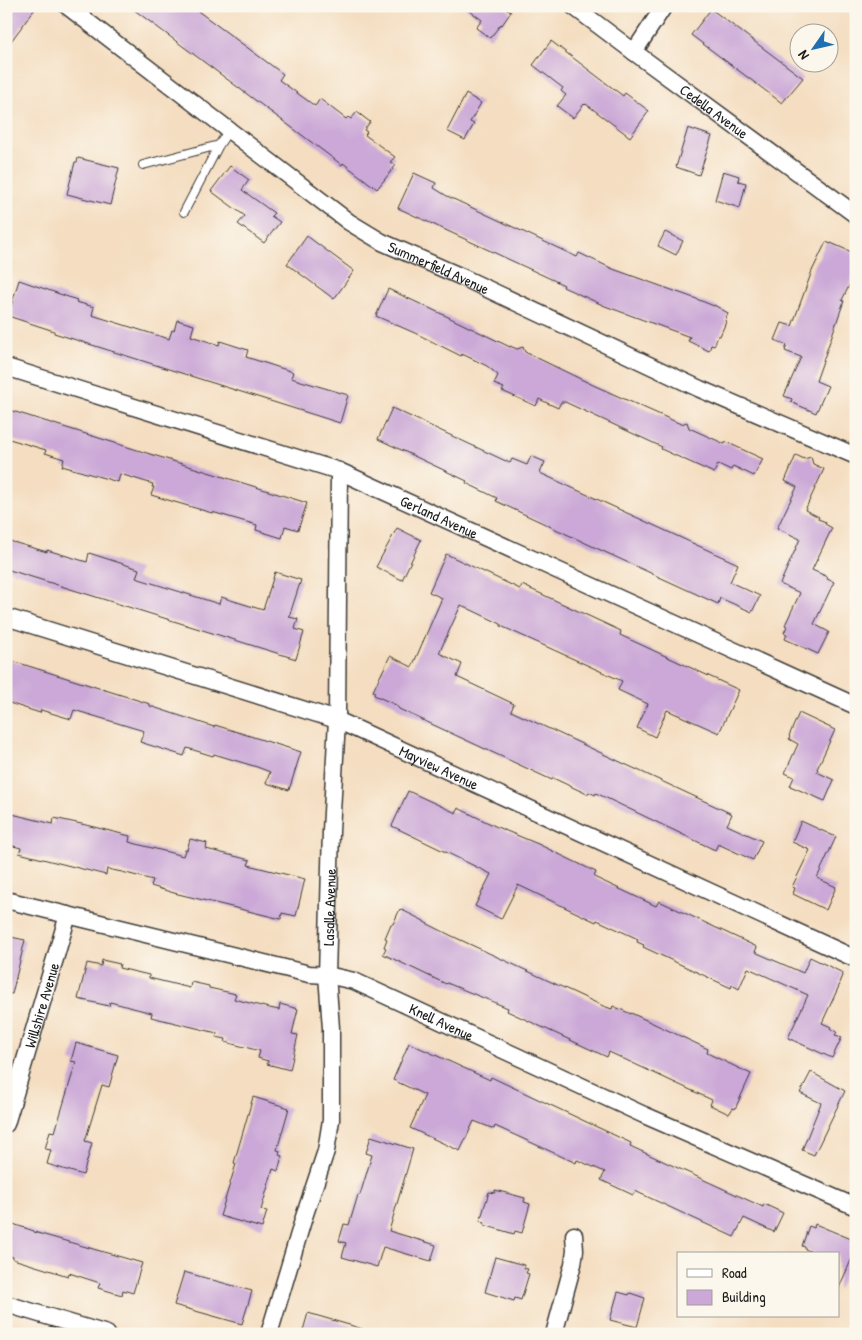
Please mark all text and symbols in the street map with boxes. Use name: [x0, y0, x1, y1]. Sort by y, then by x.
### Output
north arrow: [790, 22, 840, 72]
text: N: [793, 47, 813, 64]
street label: Cedella Avenue: [676, 79, 753, 143]
street label: Summerfield Avenue: [385, 236, 493, 299]
street label: Gerland Avenue: [397, 490, 481, 543]
street label: Mayview Avenue: [396, 740, 482, 794]
street label: Lasalle Avenue: [317, 868, 340, 946]
street label: Willshire Avenue: [19, 960, 64, 1050]
street label: Knell Avenue: [406, 998, 477, 1045]
legend: [677, 1252, 840, 1318]
text: Road: [722, 1262, 747, 1283]
text: Building: [722, 1286, 766, 1307]

